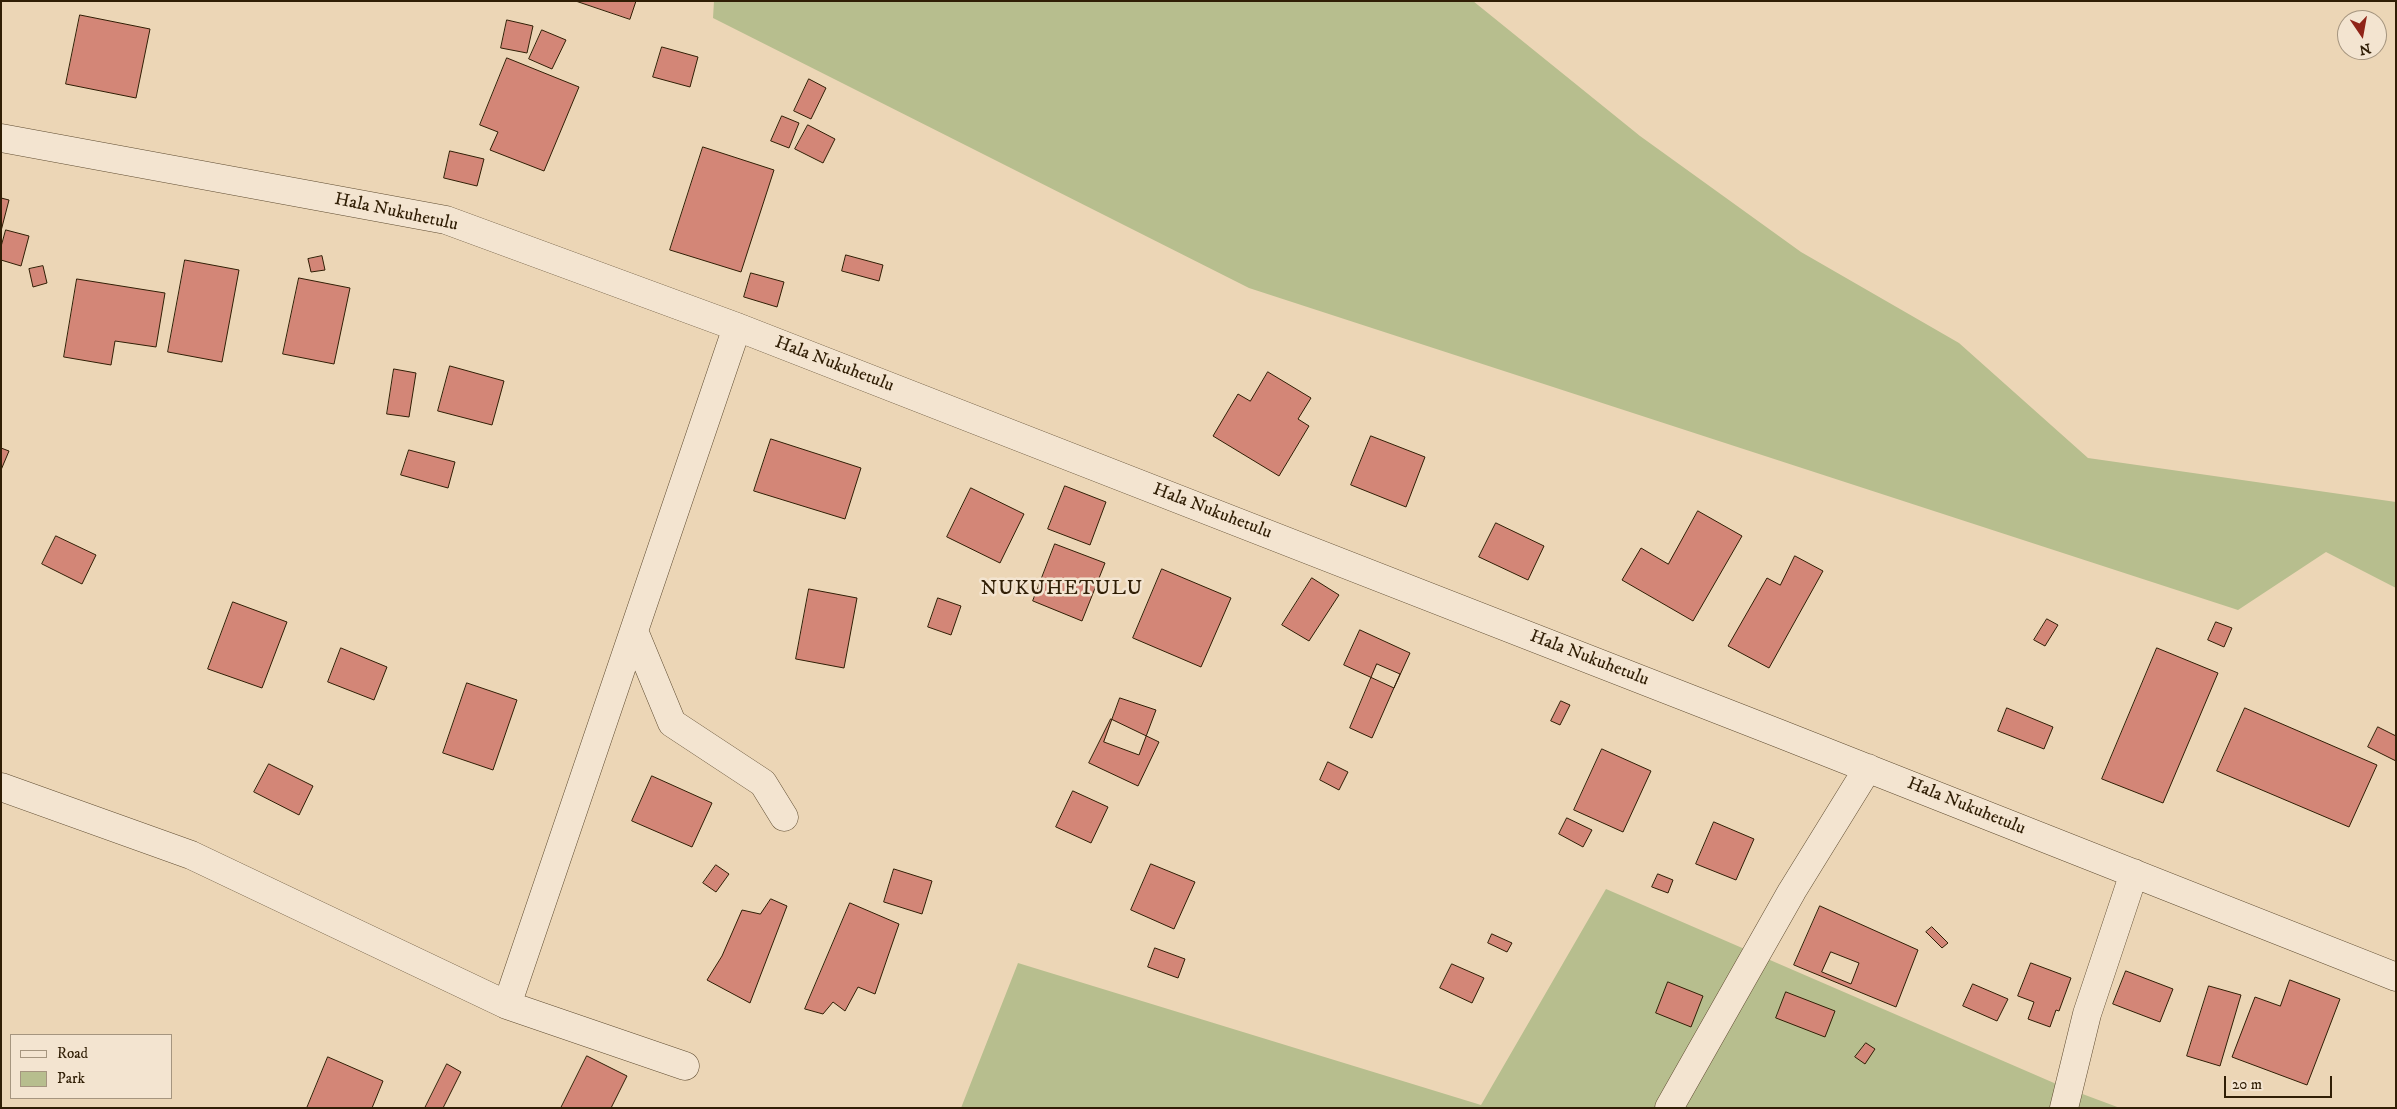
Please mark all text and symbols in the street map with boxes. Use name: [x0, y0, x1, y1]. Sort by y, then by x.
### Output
north arrow: [2337, 10, 2387, 60]
text: N: [2357, 39, 2372, 59]
street label: Hala Nukuhetulu: [332, 189, 460, 237]
street label: Hala Nukuhetulu: [771, 332, 897, 398]
street label: Hala Nukuhetulu: [1149, 479, 1275, 545]
district label: NUKUHETULU: [980, 578, 1144, 602]
street label: Hala Nukuhetulu: [1526, 626, 1652, 692]
street label: Hala Nukuhetulu: [1904, 773, 2028, 841]
legend: [10, 1034, 172, 1099]
text: Road: [57, 1044, 88, 1063]
scale bar: [2227, 1066, 2334, 1098]
text: Park: [57, 1069, 85, 1088]
text: 20 m: [2232, 1075, 2262, 1094]

